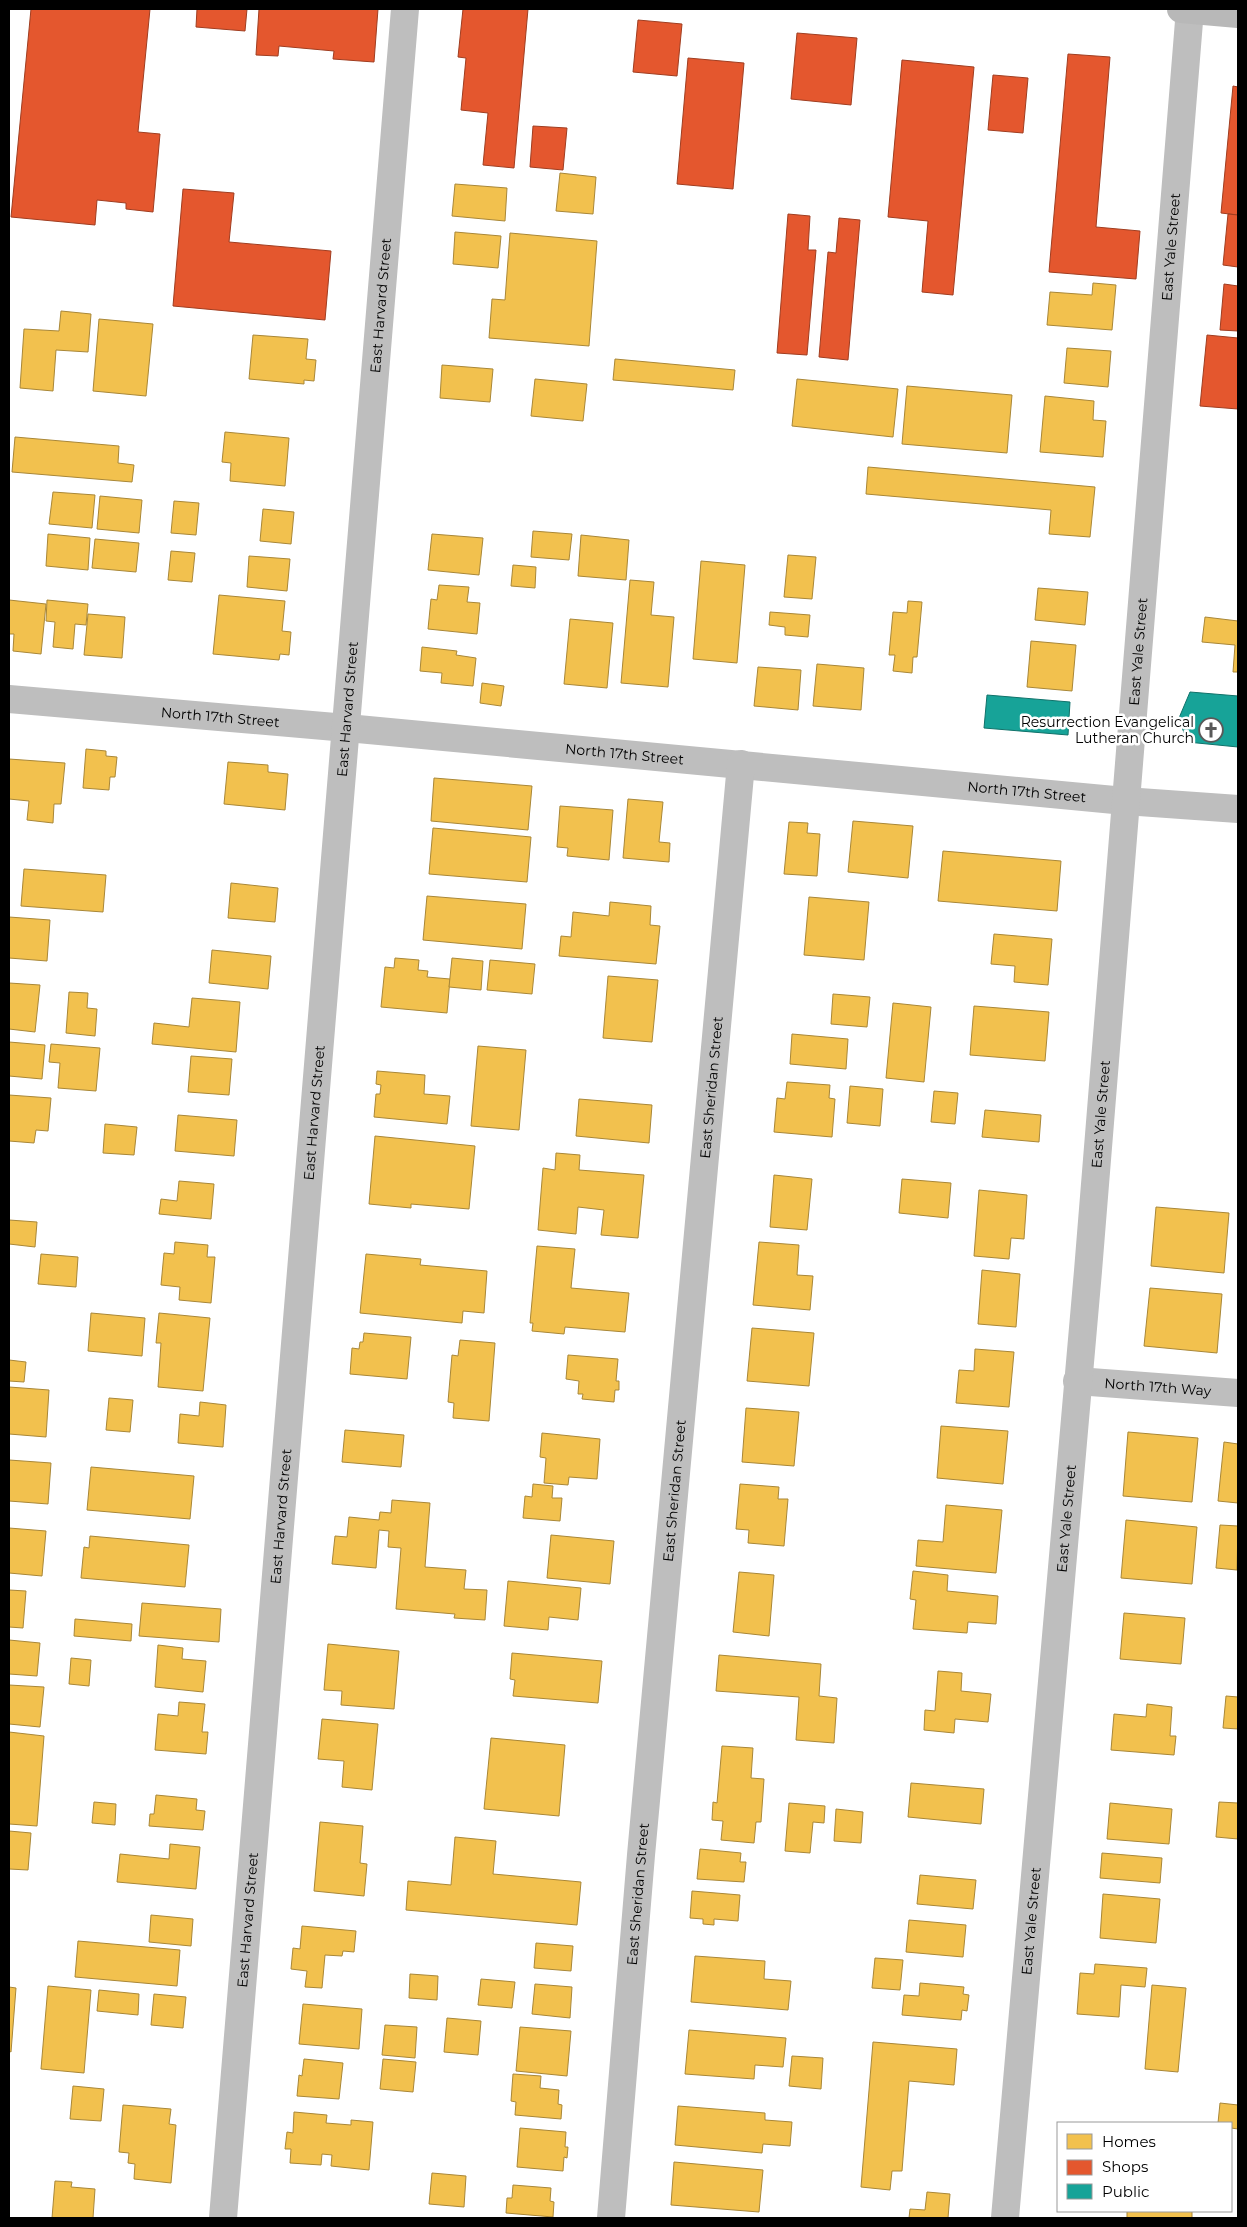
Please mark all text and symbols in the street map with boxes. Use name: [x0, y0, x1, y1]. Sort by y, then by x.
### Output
street label: East Yale Street: [1157, 192, 1184, 302]
street label: East Harvard Street: [366, 237, 395, 374]
street label: East Yale Street: [1125, 597, 1151, 706]
street label: East Harvard Street: [333, 640, 362, 778]
street label: North 17th Street: [160, 703, 281, 731]
place label: Resurrection Evangelical Lutheran Church: [1021, 713, 1194, 747]
church icon: Resurrection Evangelical Lutheran Church: [1198, 717, 1224, 743]
street label: North 17th Street: [564, 740, 685, 769]
street label: North 17th Street: [967, 777, 1087, 806]
street label: East Sheridan Street: [696, 1015, 727, 1159]
street label: East Harvard Street: [300, 1044, 329, 1181]
street label: East Yale Street: [1087, 1059, 1114, 1169]
street label: North 17th Way: [1104, 1374, 1212, 1400]
street label: East Sheridan Street: [659, 1418, 690, 1563]
street label: East Harvard Street: [266, 1448, 295, 1585]
street label: East Yale Street: [1053, 1464, 1080, 1573]
street label: East Sheridan Street: [623, 1822, 653, 1966]
street label: East Harvard Street: [233, 1851, 262, 1988]
street label: East Yale Street: [1017, 1866, 1045, 1976]
legend: [1057, 2122, 1232, 2212]
text: Homes: [1102, 2132, 1156, 2151]
text: Shops: [1102, 2157, 1148, 2176]
text: Public: [1102, 2182, 1150, 2201]

